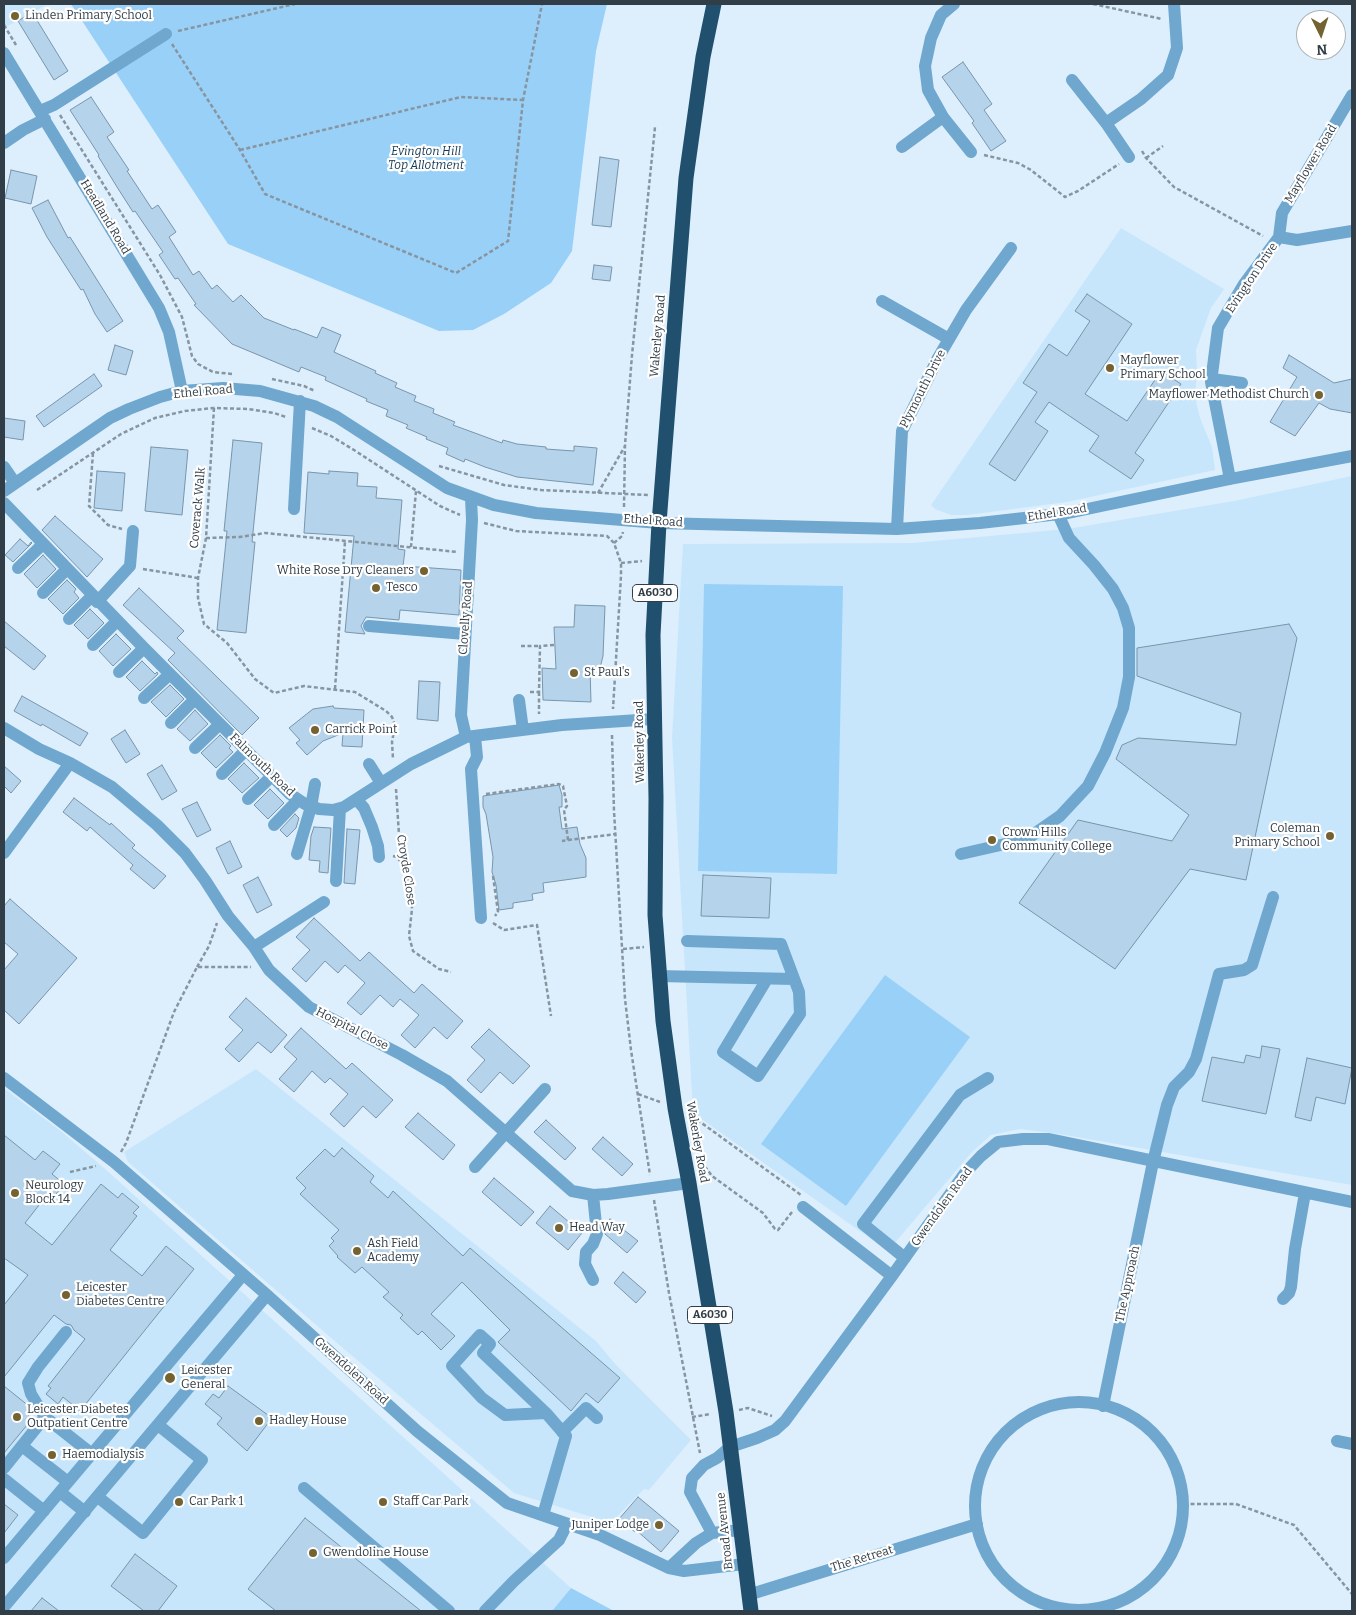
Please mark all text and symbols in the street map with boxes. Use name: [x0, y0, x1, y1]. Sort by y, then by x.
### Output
place label: Linden Primary School: [25, 9, 152, 23]
marker: Linden Primary School: [9, 10, 21, 22]
north arrow: [1296, 10, 1346, 60]
text: N: [1316, 41, 1328, 58]
street label: Mayflower Road: [1282, 122, 1340, 206]
park label: Evington Hill Top Allotment: [388, 145, 464, 173]
street label: Headland Road: [77, 177, 133, 257]
street label: Evington Drive: [1223, 240, 1281, 316]
street label: Wakerley Road: [647, 294, 669, 378]
street label: Plymouth Drive: [897, 347, 949, 431]
place label: Mayflower Primary School: [1120, 354, 1206, 382]
marker: Mayflower Primary School: [1104, 362, 1116, 374]
street label: Ethel Road: [173, 382, 233, 402]
place label: Mayflower Methodist Church: [1148, 388, 1309, 402]
marker: Mayflower Methodist Church: [1313, 389, 1325, 401]
street label: Coverack Walk: [187, 467, 209, 549]
street label: Ethel Road: [1026, 501, 1088, 525]
street label: Ethel Road: [623, 512, 683, 530]
place label: White Rose Dry Cleaners: [277, 564, 414, 578]
marker: White Rose Dry Cleaners: [418, 565, 430, 577]
place label: Tesco: [386, 581, 418, 595]
street label: Clovelly Road: [456, 581, 476, 655]
marker: Tesco: [370, 582, 382, 594]
road number: A6030: [632, 584, 678, 602]
place label: St Paul's: [584, 666, 630, 680]
marker: St Paul's: [568, 667, 580, 679]
street label: Wakerley Road: [632, 701, 648, 783]
place label: Carrick Point: [325, 723, 397, 737]
marker: Carrick Point: [309, 724, 321, 736]
street label: Falmouth Road: [227, 730, 297, 800]
place label: Coleman Primary School: [1234, 822, 1320, 850]
place label: Crown Hills Community College: [1002, 826, 1112, 854]
marker: Coleman Primary School: [1324, 830, 1336, 842]
street label: Croyde Close: [393, 834, 419, 906]
marker: Crown Hills Community College: [986, 834, 998, 846]
street label: Hospital Close: [313, 1005, 391, 1053]
street label: Wakerley Road: [683, 1100, 711, 1184]
street label: Gwendolen Road: [908, 1165, 976, 1249]
place label: Neurology Block 14: [25, 1179, 84, 1207]
marker: Neurology Block 14: [9, 1187, 21, 1199]
place label: Head Way: [569, 1221, 625, 1235]
marker: Head Way: [553, 1222, 565, 1234]
place label: Ash Field Academy: [367, 1237, 419, 1265]
street label: The Approach: [1113, 1244, 1143, 1324]
marker: Ash Field Academy: [351, 1245, 363, 1257]
place label: Leicester Diabetes Centre: [76, 1281, 164, 1309]
marker: Leicester Diabetes Centre: [60, 1289, 72, 1301]
road number: A6030: [688, 1306, 732, 1324]
street label: Gwendolen Road: [311, 1334, 391, 1408]
place label: Leicester General: [181, 1364, 232, 1392]
marker: Leicester General: [163, 1371, 177, 1385]
place label: Leicester Diabetes Outpatient Centre: [27, 1403, 129, 1431]
marker: Leicester Diabetes Outpatient Centre: [11, 1411, 23, 1423]
place label: Hadley House: [269, 1414, 347, 1428]
marker: Hadley House: [253, 1415, 265, 1427]
place label: Haemodialysis: [62, 1448, 144, 1462]
marker: Haemodialysis: [46, 1449, 58, 1461]
street label: Broad Avenue: [714, 1492, 736, 1570]
place label: Car Park 1: [189, 1495, 243, 1509]
place label: Staff Car Park: [393, 1495, 468, 1509]
marker: Car Park 1: [173, 1496, 185, 1508]
marker: Staff Car Park: [377, 1496, 389, 1508]
place label: Juniper Lodge: [572, 1518, 649, 1532]
marker: Juniper Lodge: [653, 1519, 665, 1531]
street label: The Retreat: [829, 1543, 895, 1575]
place label: Gwendoline House: [323, 1546, 429, 1560]
marker: Gwendoline House: [307, 1547, 319, 1559]

